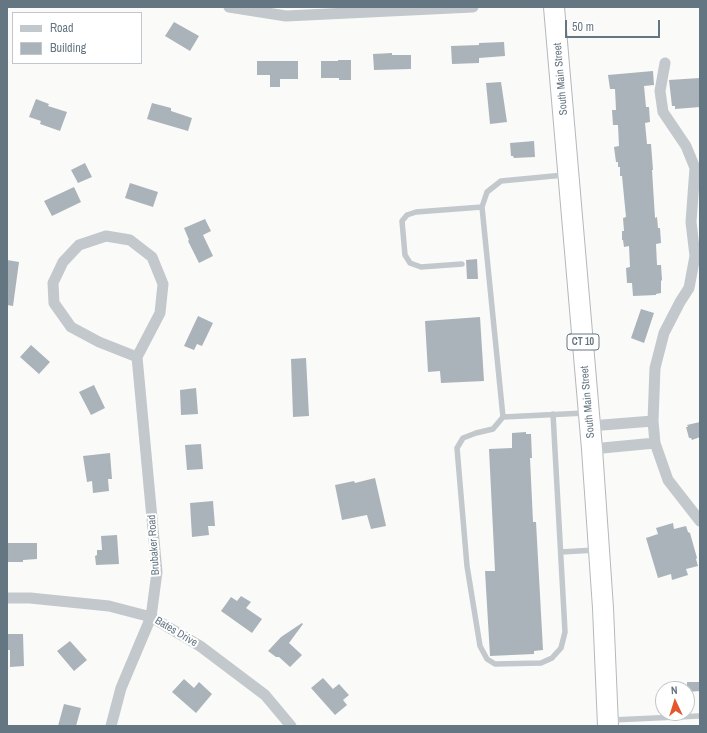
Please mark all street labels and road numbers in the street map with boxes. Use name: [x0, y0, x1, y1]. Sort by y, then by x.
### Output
street label: South Main Street: [551, 42, 571, 116]
road number: CT 10: [567, 334, 599, 350]
street label: South Main Street: [578, 365, 598, 439]
street label: Brubaker Road: [145, 514, 163, 576]
street label: Bates Drive: [152, 614, 200, 650]

